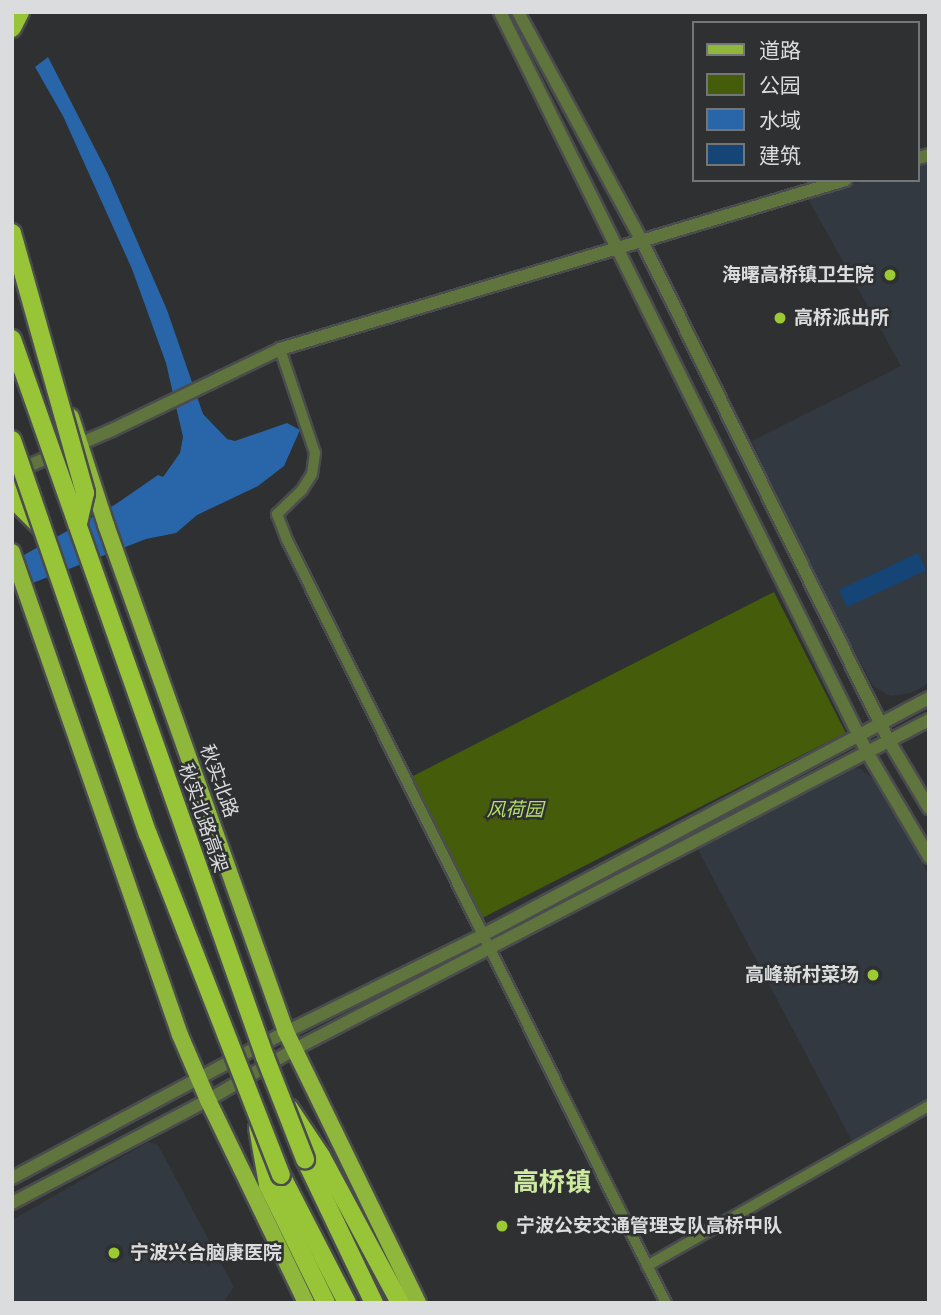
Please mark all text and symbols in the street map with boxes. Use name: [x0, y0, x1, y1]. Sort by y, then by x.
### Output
legend: [692, 21, 920, 182]
text: 道路: [759, 36, 801, 65]
text: 公园: [759, 71, 801, 100]
text: 水域: [759, 106, 801, 135]
text: 建筑: [759, 141, 801, 170]
place label: 海曙高桥镇卫生院: [722, 264, 874, 286]
marker: 海曙高桥镇卫生院: [880, 265, 900, 285]
place label: 高桥派出所: [794, 307, 889, 329]
marker: 高桥派出所: [772, 310, 788, 326]
street label: 秋实北路: [195, 741, 243, 821]
street label: 秋实北路高架: [174, 760, 232, 876]
park label: 风荷园: [487, 799, 543, 821]
place label: 高峰新村菜场: [745, 964, 859, 986]
marker: 高峰新村菜场: [865, 967, 881, 983]
district label: 高桥镇: [513, 1167, 591, 1199]
place label: 宁波公安交通管理支队高桥中队: [516, 1215, 782, 1237]
marker: 宁波公安交通管理支队高桥中队: [494, 1218, 510, 1234]
place label: 宁波兴合脑康医院: [130, 1242, 282, 1264]
marker: 宁波兴合脑康医院: [104, 1243, 124, 1263]

